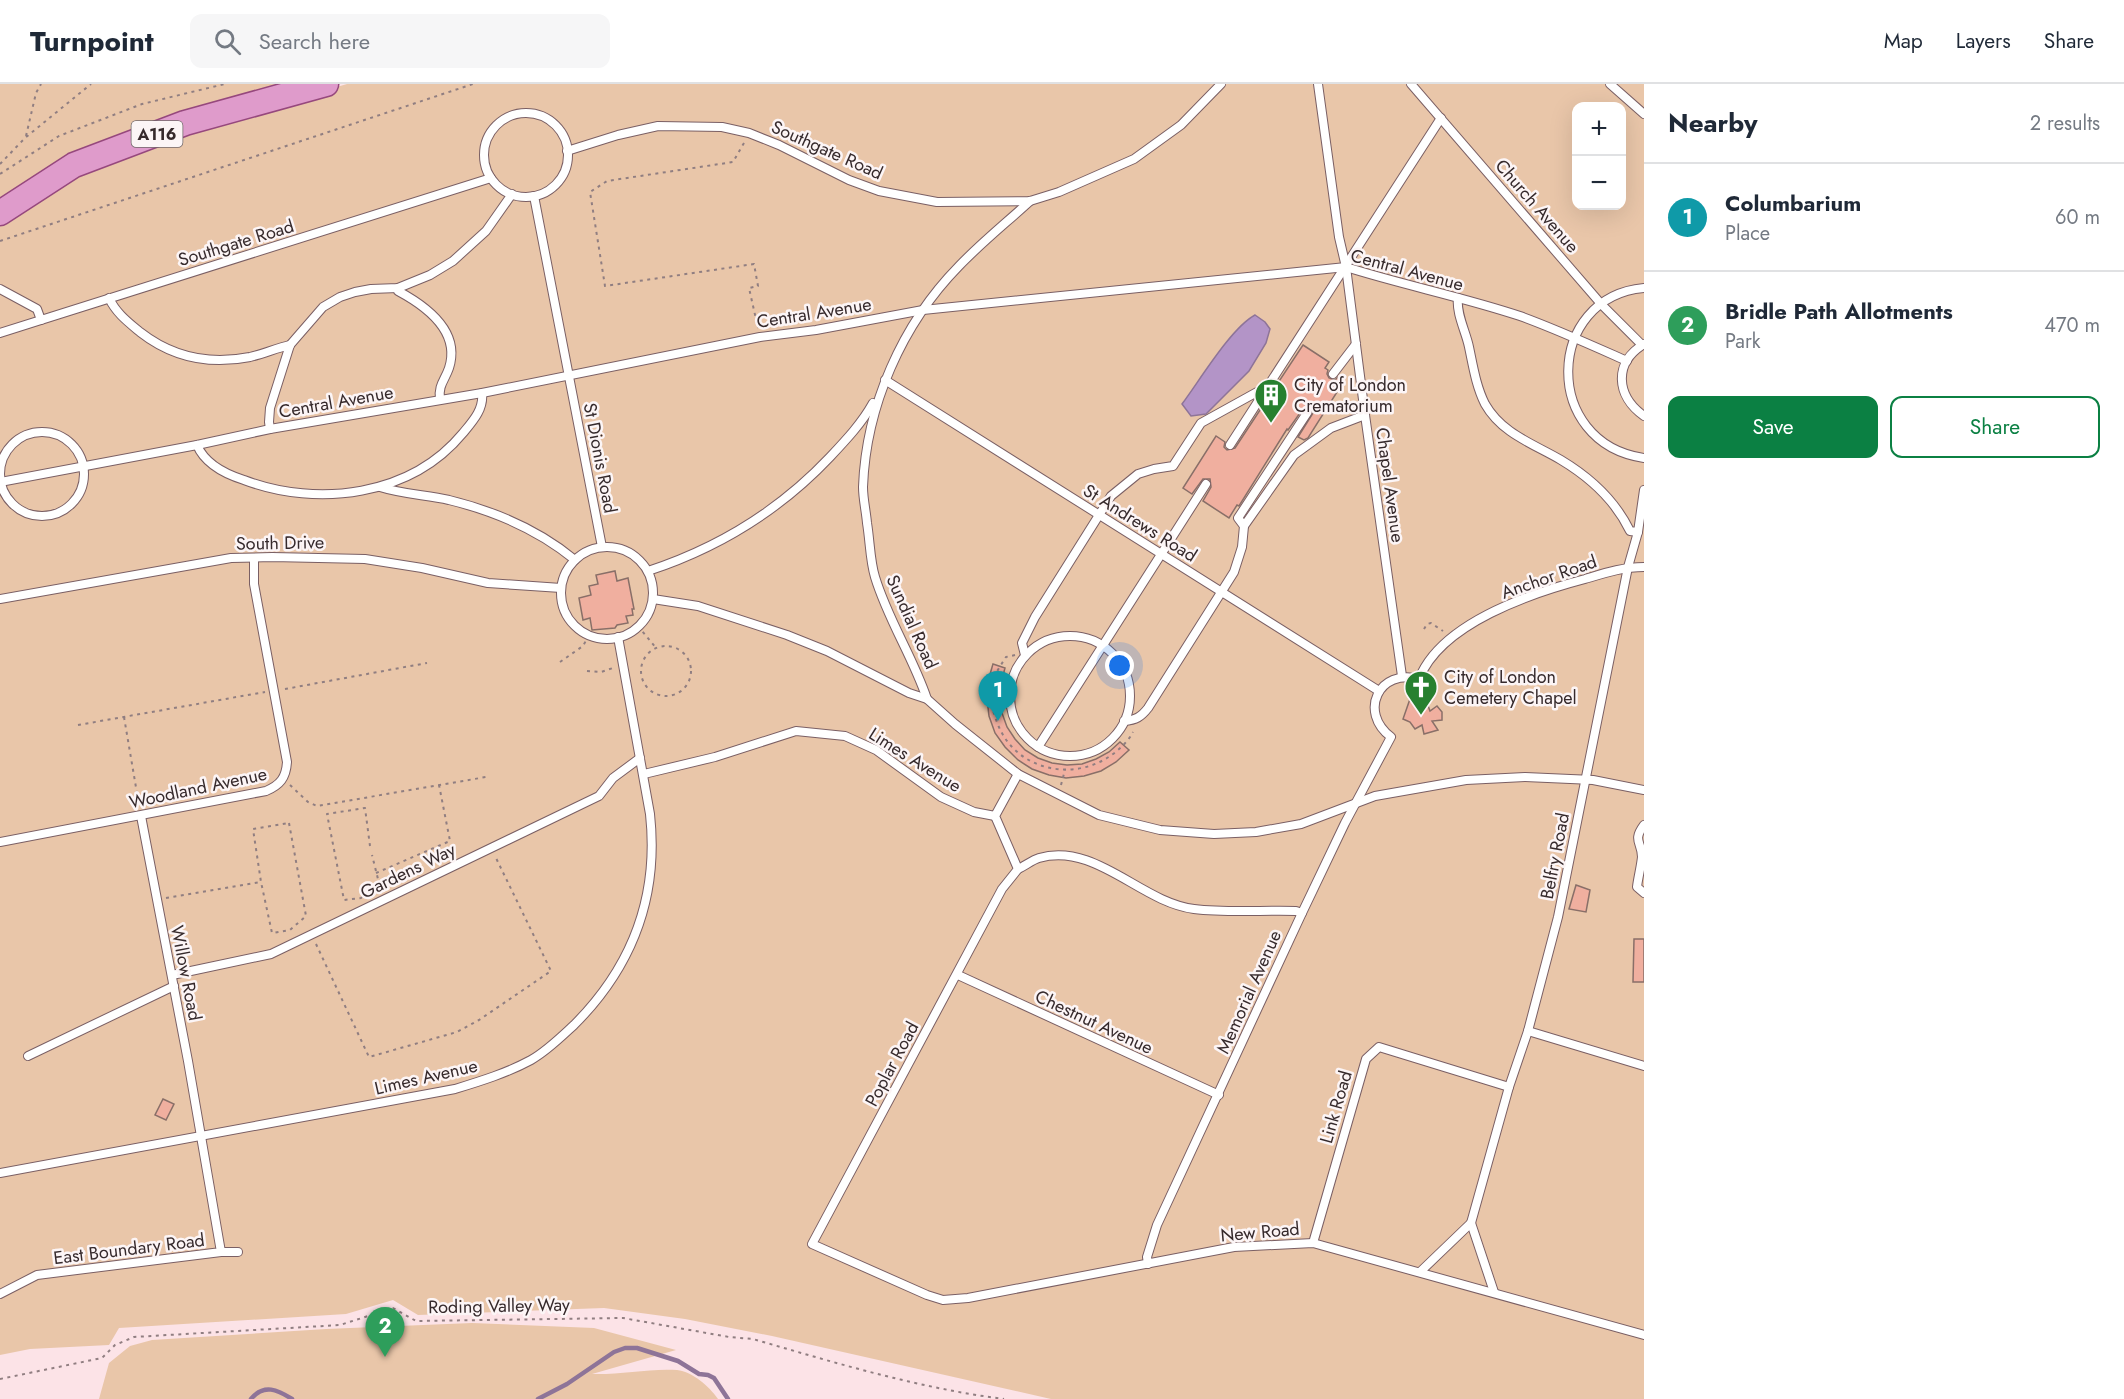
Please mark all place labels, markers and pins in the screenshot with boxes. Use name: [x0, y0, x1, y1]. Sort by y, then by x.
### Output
place label: City of London Crematorium: [1294, 372, 1406, 419]
building icon: City of London Crematorium: [1253, 377, 1289, 424]
place label: City of London Cemetery Chapel: [1444, 664, 1577, 711]
church icon: City of London Cemetery Chapel: [1403, 669, 1439, 716]
pin: 1: [978, 672, 1018, 721]
pin: 2: [366, 1308, 404, 1357]

